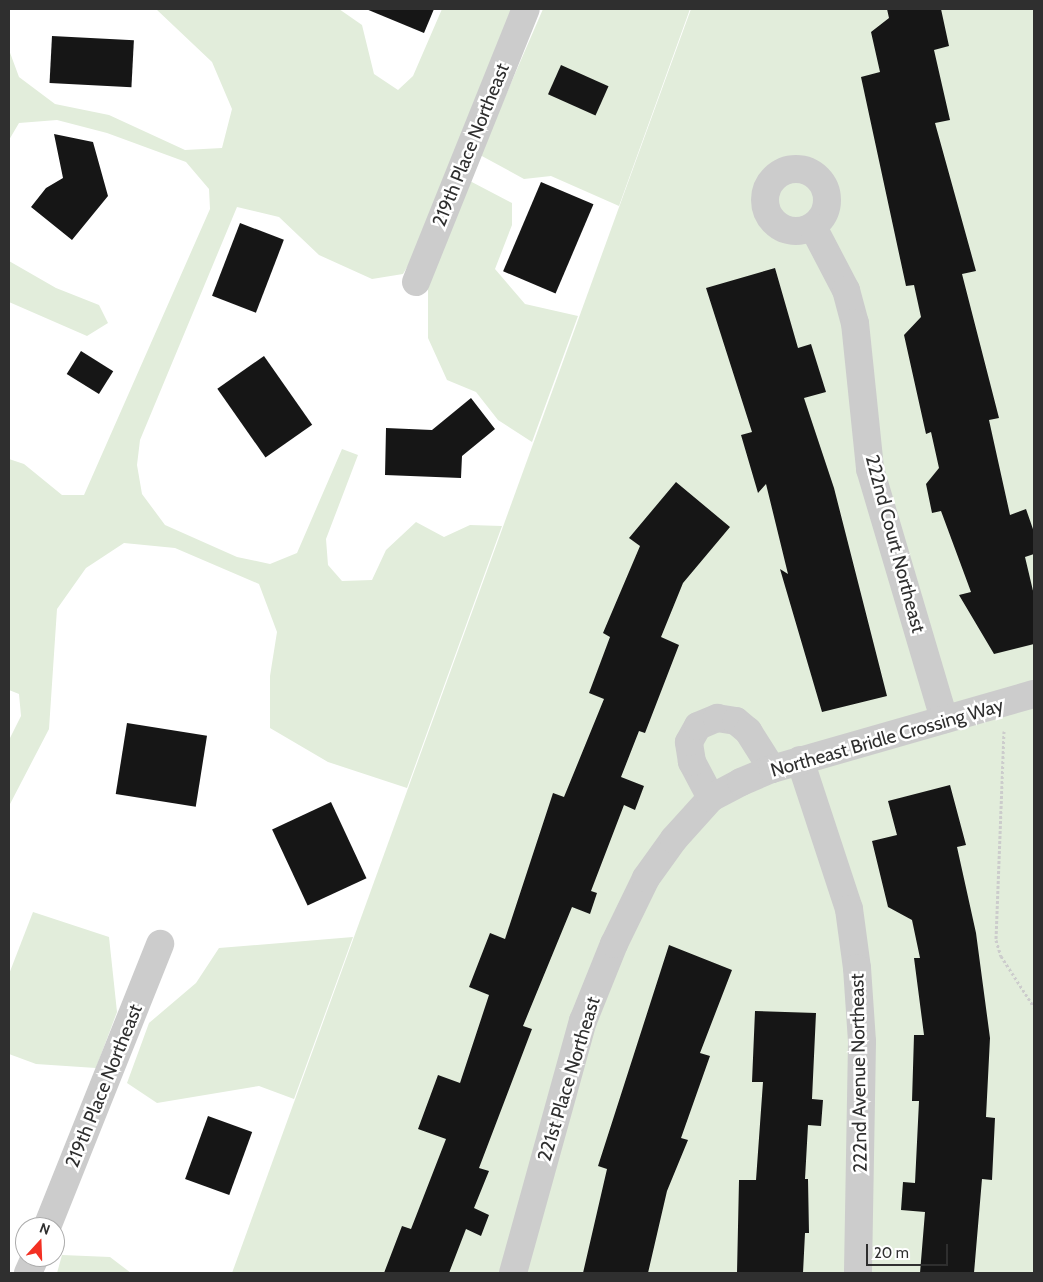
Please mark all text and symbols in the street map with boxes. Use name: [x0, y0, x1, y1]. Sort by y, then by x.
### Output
street label: 219th Place Northeast: [428, 60, 514, 230]
street label: 222nd Court Northeast: [860, 453, 930, 635]
street label: Northeast Bridle Crossing Way: [768, 694, 1006, 782]
street label: 222nd Avenue Northeast: [846, 973, 872, 1173]
street label: 221st Place Northeast: [533, 994, 605, 1164]
street label: 219th Place Northeast: [61, 1001, 147, 1171]
north arrow: [15, 1217, 65, 1267]
text: N: [37, 1219, 53, 1239]
scale bar: [868, 1234, 950, 1266]
text: 20 m: [874, 1244, 909, 1262]

